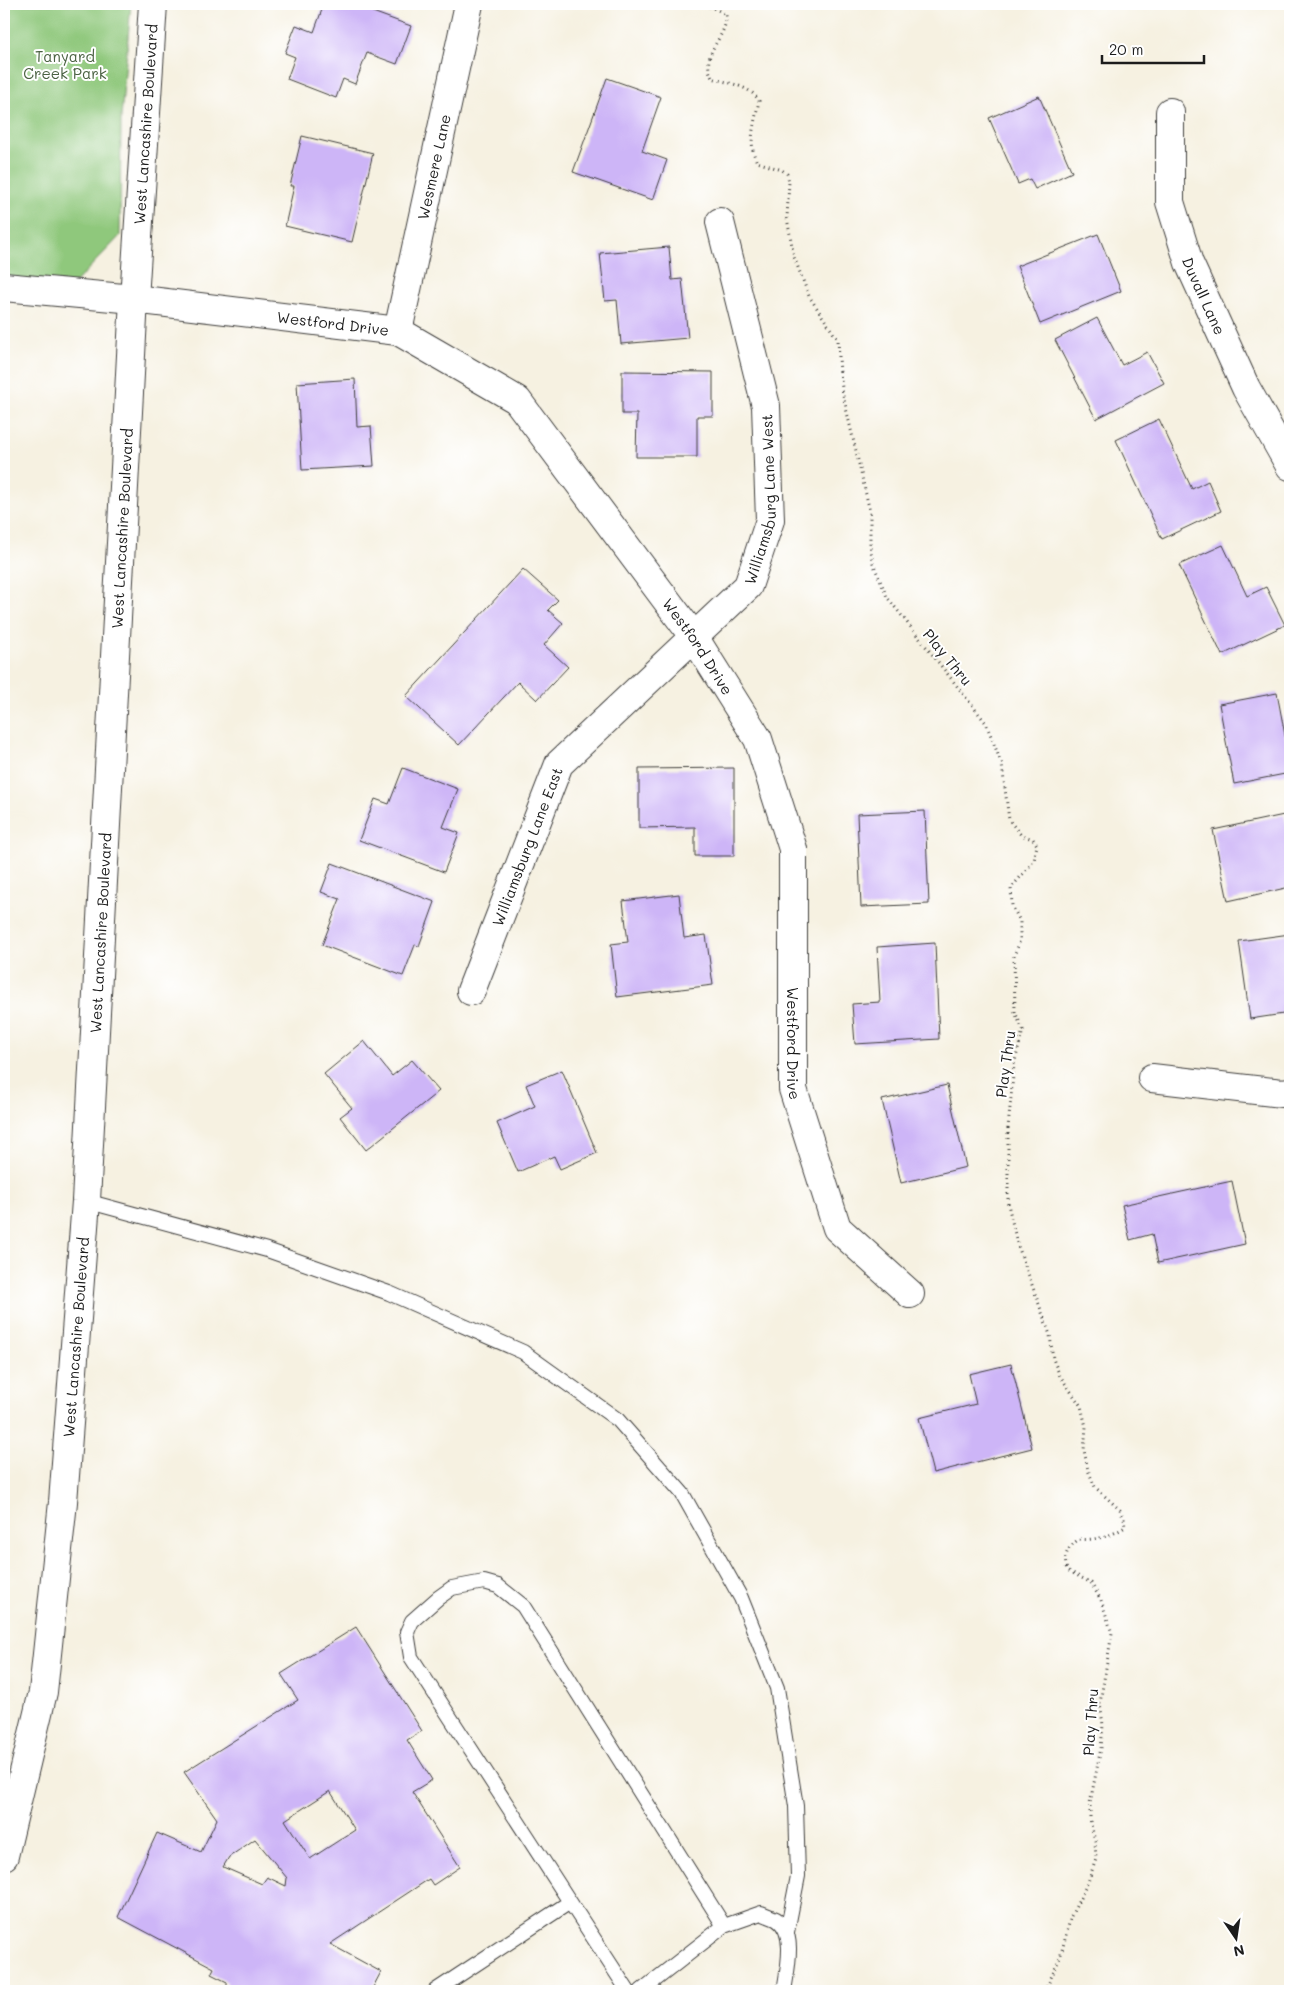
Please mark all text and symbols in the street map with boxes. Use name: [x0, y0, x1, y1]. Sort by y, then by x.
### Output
street label: West Lancashire Boulevard: [129, 23, 162, 225]
scale bar: [1102, 32, 1204, 64]
text: 20 m: [1109, 39, 1143, 59]
park label: Tanyard Creek Park: [23, 46, 107, 83]
street label: Wesmere Lane: [412, 112, 455, 221]
street label: Duvall Lane: [1178, 255, 1230, 338]
street label: Westford Drive: [276, 306, 390, 340]
street label: Williamsburg Lane West: [739, 414, 780, 587]
street label: West Lancashire Boulevard: [106, 428, 137, 629]
street label: Westford Drive: [658, 594, 738, 699]
street label: Play Thru: [919, 624, 977, 690]
street label: Williamsburg Lane East: [487, 764, 567, 929]
street label: West Lancashire Boulevard: [85, 832, 116, 1034]
street label: Westford Drive: [783, 987, 806, 1102]
street label: Play Thru: [990, 1029, 1020, 1099]
street label: West Lancashire Boulevard: [58, 1236, 93, 1438]
street label: Play Thru: [1078, 1688, 1102, 1756]
north arrow: [1212, 1912, 1262, 1962]
text: N: [1232, 1941, 1246, 1962]

